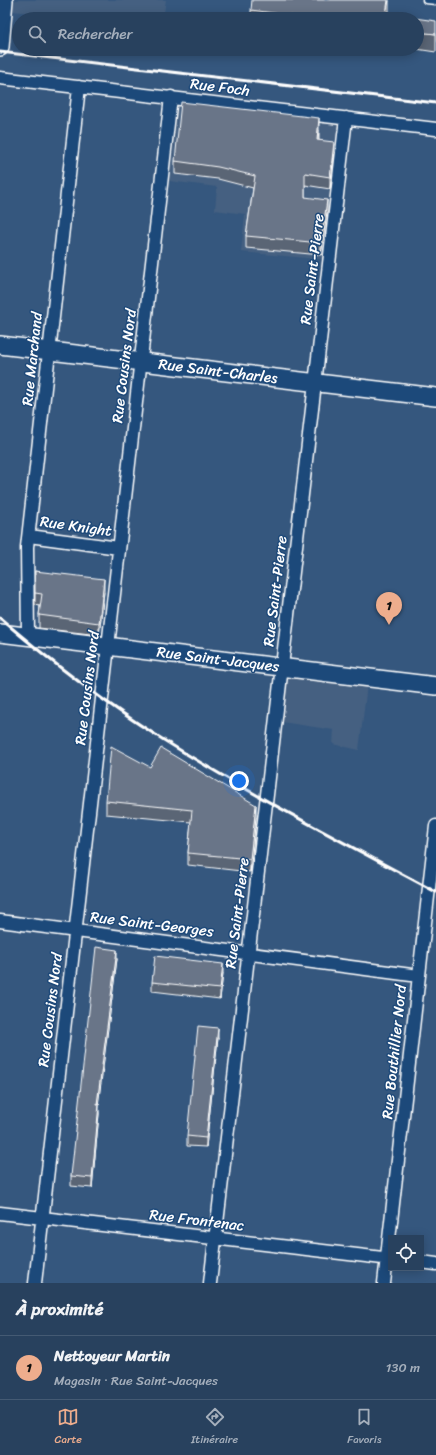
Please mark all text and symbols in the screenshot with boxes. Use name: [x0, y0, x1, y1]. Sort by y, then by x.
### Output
search box: [12, 12, 424, 56]
text: Rechercher: [58, 21, 133, 47]
icon: search: [26, 23, 48, 45]
street label: Rue Foch: [189, 70, 251, 104]
street label: Rue Saint-Pierre: [292, 212, 332, 326]
street label: Rue Cousins Nord: [104, 306, 144, 424]
street label: Rue Marchand: [14, 310, 50, 407]
street label: Rue Saint-Charles: [157, 351, 280, 391]
street label: Rue Knight: [38, 508, 114, 544]
street label: Rue Saint-Pierre: [255, 534, 295, 648]
pin: 1: [376, 592, 402, 625]
street label: Rue Cousins Nord: [67, 628, 107, 746]
street label: Rue Saint-Jacques: [155, 639, 281, 679]
your location: [229, 771, 249, 791]
street label: Rue Saint-Pierre: [217, 856, 257, 970]
street label: Rue Saint-Georges: [89, 904, 215, 944]
street label: Rue Cousins Nord: [30, 950, 70, 1068]
street label: Rue Bouthillier Nord: [374, 982, 414, 1120]
street label: Rue Frontenac: [148, 1201, 246, 1239]
map controls: [388, 1235, 424, 1271]
button: locate: [388, 1235, 424, 1271]
text: À proximité: [16, 1294, 103, 1324]
text: Nettoyeur Martin: [54, 1343, 170, 1369]
text: 1: [26, 1356, 32, 1379]
text: 130 m: [386, 1356, 420, 1379]
text: Magasin · Rue Saint-Jacques: [54, 1369, 218, 1392]
tab: Carte: [55, 1406, 82, 1449]
tab: Itinéraire: [191, 1406, 238, 1449]
tab: Favoris: [347, 1406, 381, 1449]

